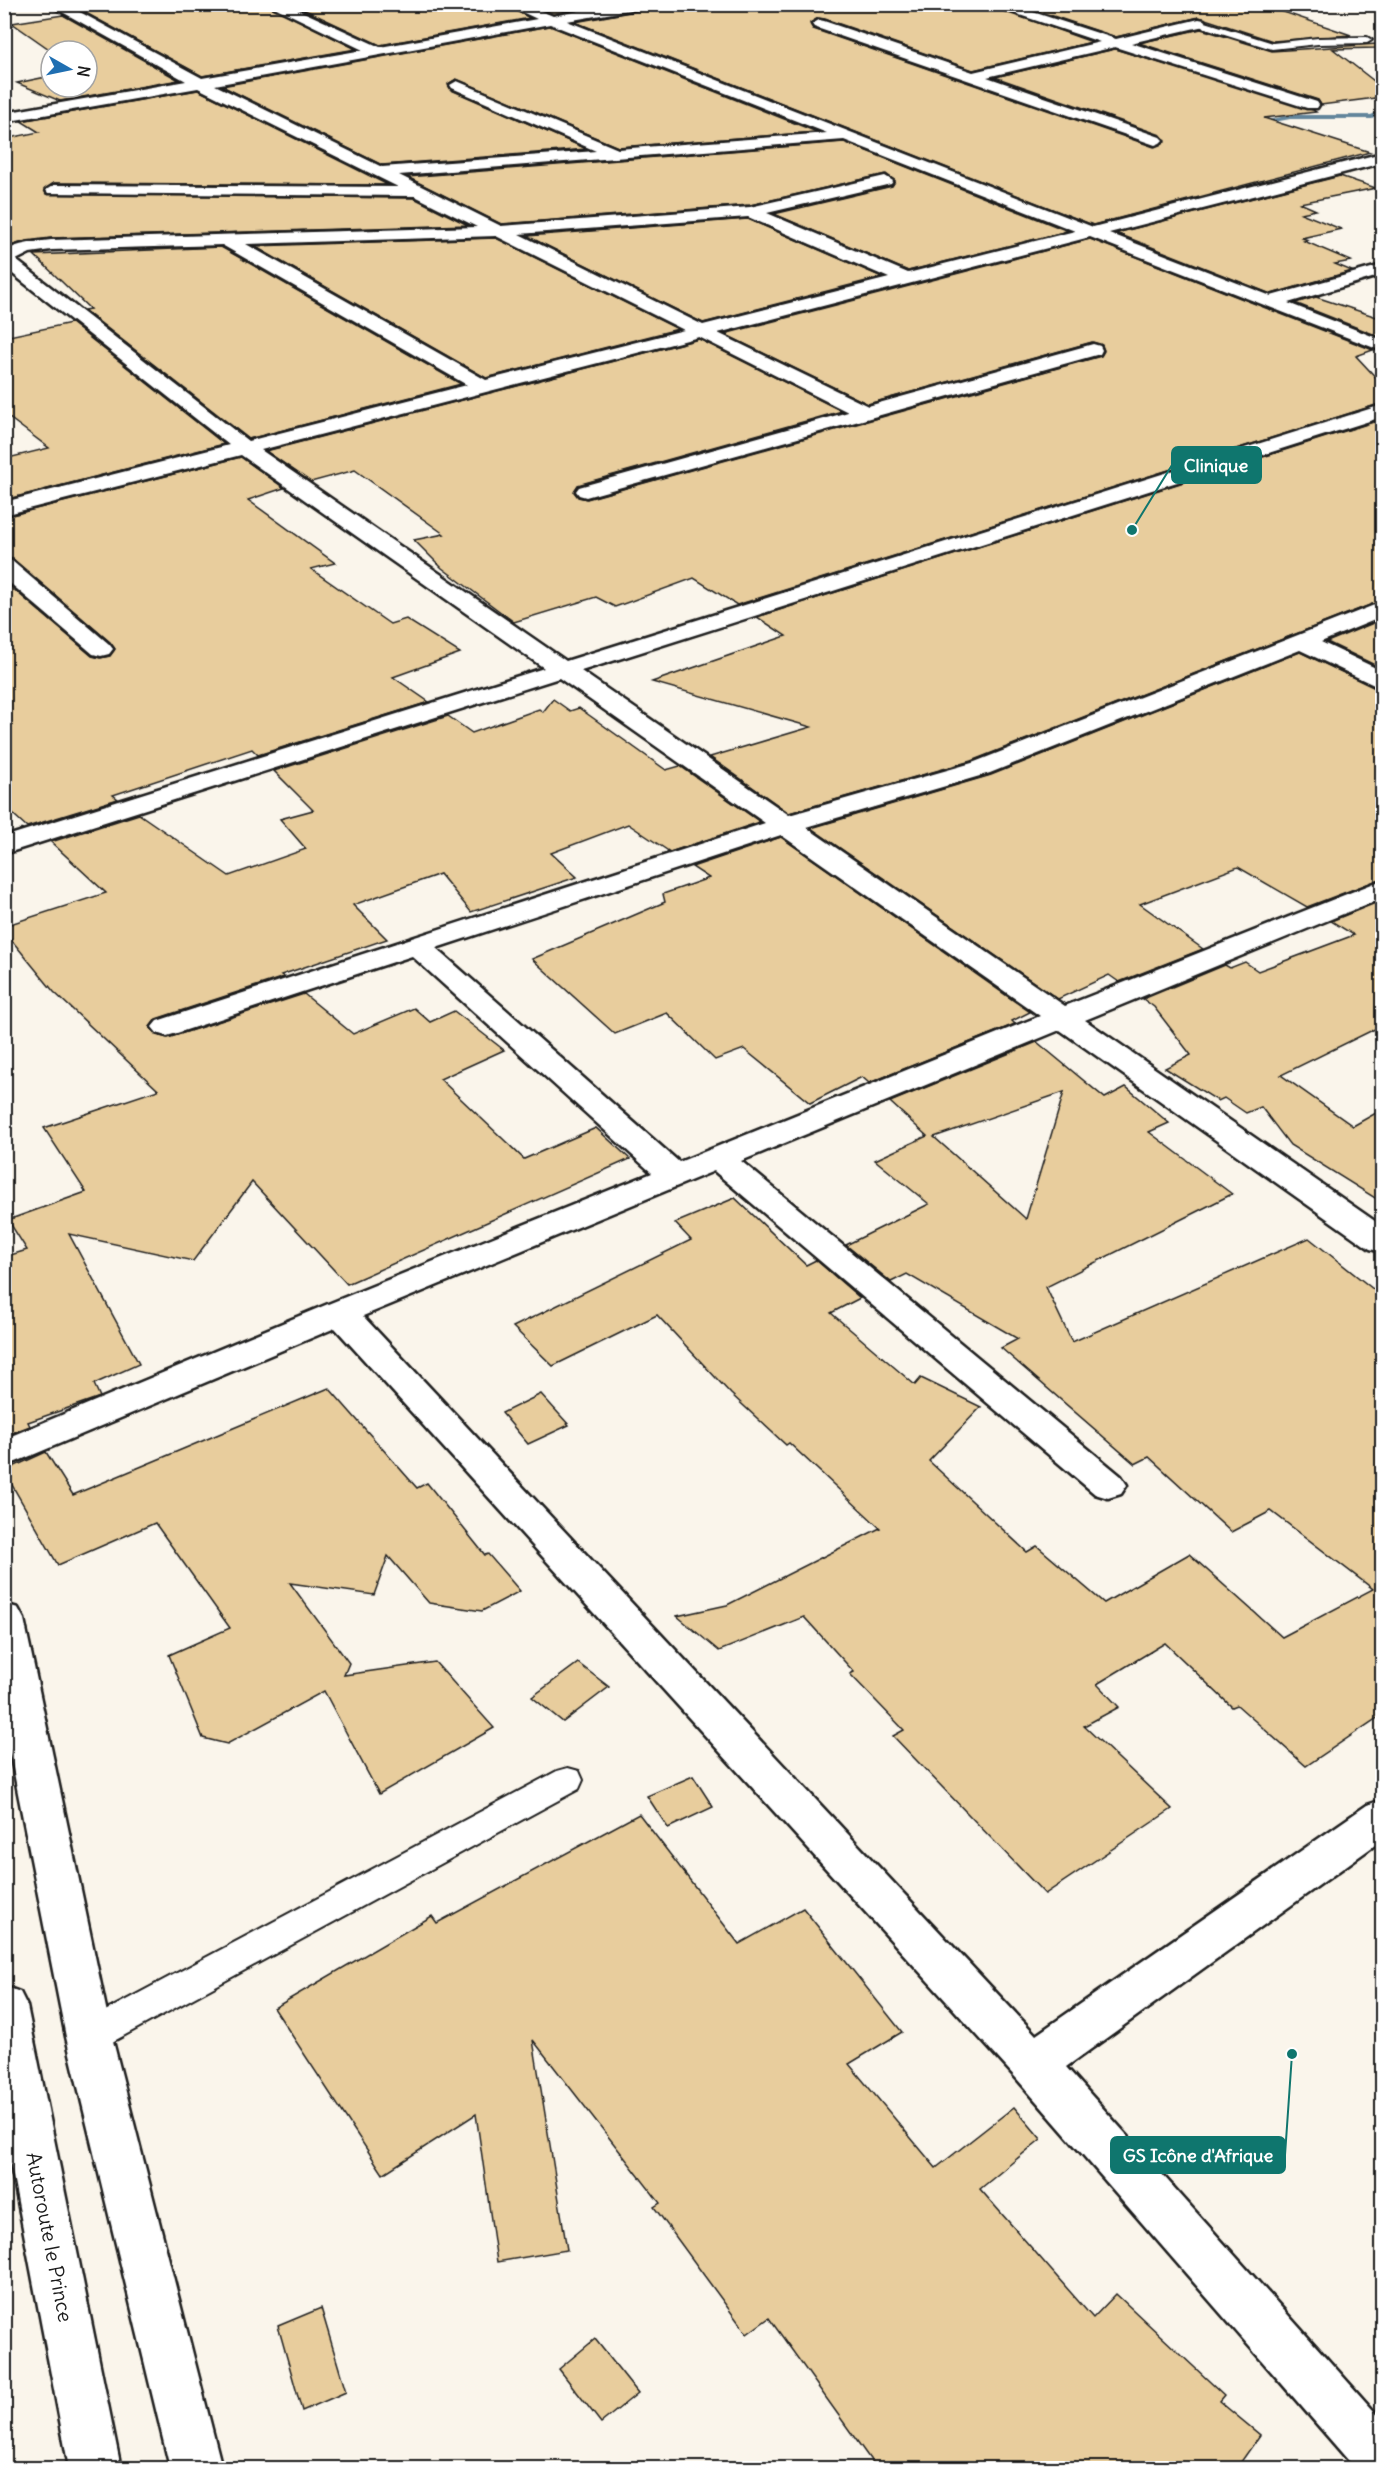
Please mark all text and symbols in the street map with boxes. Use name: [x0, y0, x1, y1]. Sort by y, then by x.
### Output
north arrow: [39, 39, 99, 99]
text: N: [73, 64, 95, 78]
callout: Clinique: [1172, 447, 1261, 483]
text: Clinique: [1184, 454, 1249, 477]
callout: GS Icône d'Afrique: [1111, 2137, 1285, 2173]
text: GS Icône d'Afrique: [1123, 2144, 1273, 2167]
street label: Autoroute le Prince: [21, 2150, 79, 2324]

